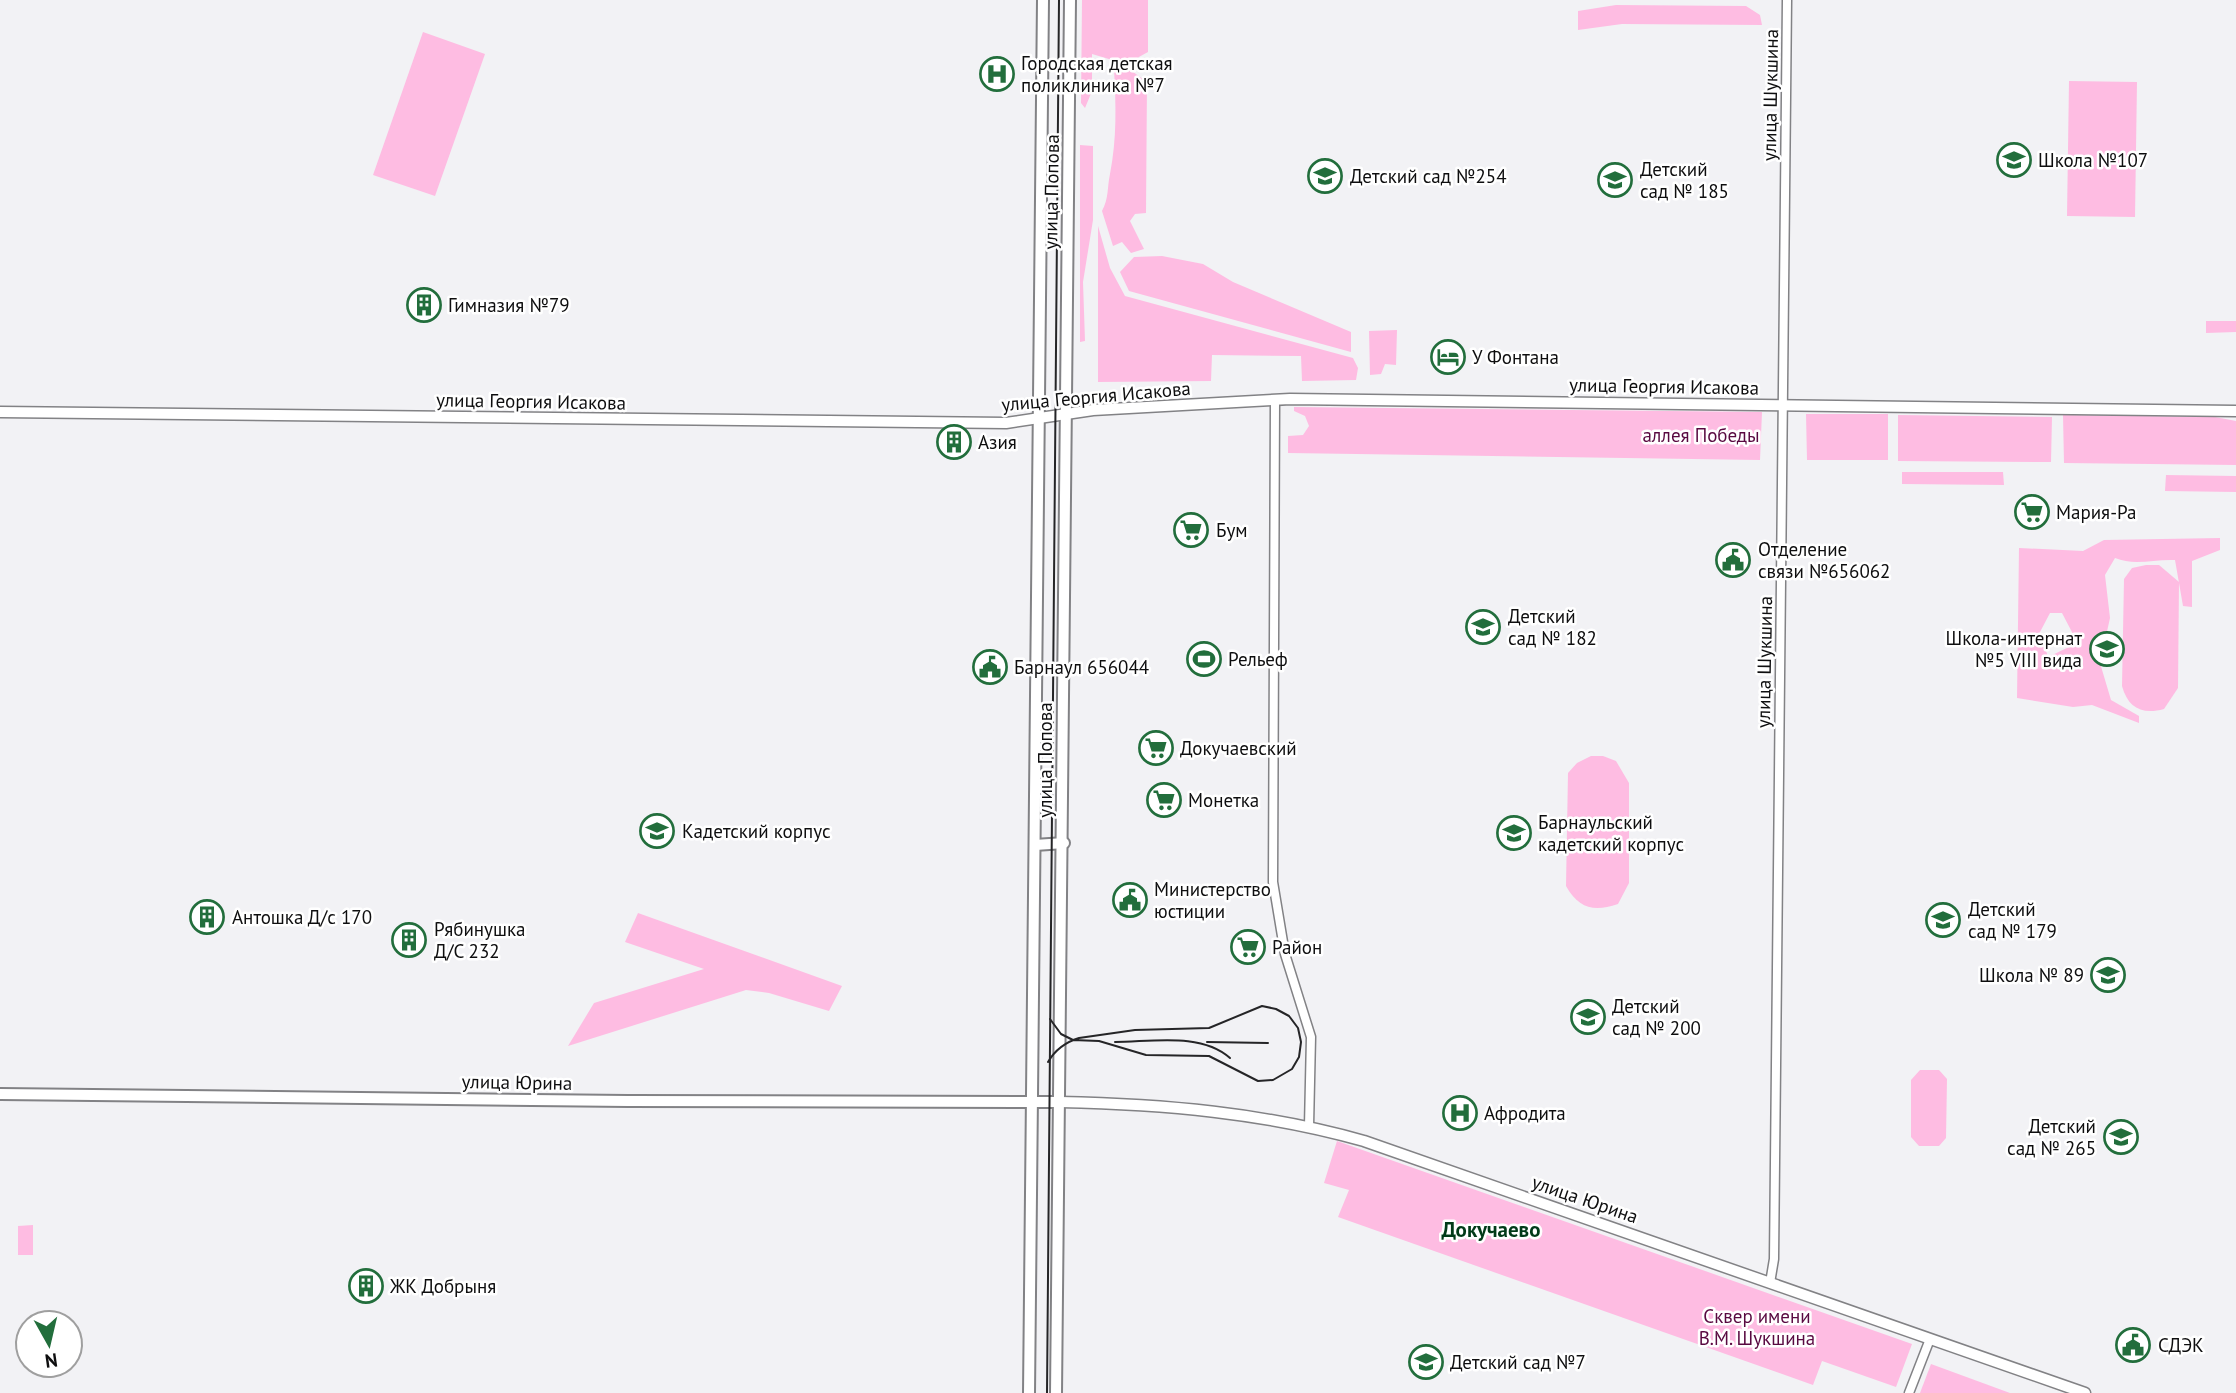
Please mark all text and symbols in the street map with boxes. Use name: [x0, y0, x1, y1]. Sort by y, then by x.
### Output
street label: улица Шукшина: [1757, 29, 1783, 161]
place label: Городская детская поликлиника №7: [1021, 51, 1173, 97]
hospital icon: Городская детская поликлиника №7: [978, 55, 1016, 93]
street label: улица Попова: [1038, 134, 1064, 250]
school or university icon: Школа №107: [1995, 141, 2033, 179]
place label: Школа №107: [2038, 148, 2148, 172]
school or university icon: Детский сад №254: [1306, 157, 1344, 195]
place label: Детский сад № 185: [1640, 157, 1729, 203]
school or university icon: Детский сад № 185: [1596, 161, 1634, 199]
place label: Детский сад №254: [1350, 164, 1507, 188]
building icon: Гимназия №79: [405, 286, 443, 324]
place label: Гимназия №79: [448, 293, 570, 317]
hotel icon: У Фонтана: [1429, 338, 1467, 376]
place label: У Фонтана: [1472, 345, 1559, 369]
street label: улица Георгия Исакова: [1569, 372, 1759, 400]
street label: улица Георгия Исакова: [1000, 376, 1192, 416]
street label: улица Георгия Исакова: [436, 387, 626, 415]
building icon: Азия: [935, 423, 973, 461]
park label: аллея Победы: [1642, 423, 1760, 447]
place label: Азия: [978, 430, 1017, 454]
supermarket icon: Мария-Ра: [2013, 493, 2051, 531]
place label: Мария-Ра: [2056, 500, 2136, 524]
supermarket icon: Бум: [1172, 511, 1210, 549]
place label: Бум: [1216, 518, 1248, 542]
place label: Отделение связи №656062: [1758, 537, 1890, 583]
public building icon: Отделение связи №656062: [1714, 541, 1752, 579]
street label: улица Шукшина: [1751, 596, 1777, 728]
place label: Детский сад № 182: [1508, 604, 1597, 650]
school or university icon: Детский сад № 182: [1464, 608, 1502, 646]
place label: Школа-интернат №5 VIII вида: [1946, 626, 2082, 672]
school or university icon: Школа-интернат №5 VIII вида: [2088, 630, 2126, 668]
sports icon: Рельеф: [1185, 640, 1223, 678]
place label: Рельеф: [1228, 647, 1288, 671]
public building icon: Барнаул 656044: [971, 648, 1009, 686]
place label: Барнаул 656044: [1014, 655, 1149, 679]
street label: улица Попова: [1033, 702, 1057, 818]
supermarket icon: Докучаевский: [1137, 729, 1175, 767]
place label: Докучаевский: [1180, 736, 1297, 760]
supermarket icon: Монетка: [1145, 781, 1183, 819]
place label: Монетка: [1188, 788, 1259, 812]
place label: Барнаульский кадетский корпус: [1538, 810, 1684, 856]
school or university icon: Кадетский корпус: [638, 812, 676, 850]
school or university icon: Барнаульский кадетский корпус: [1495, 814, 1533, 852]
place label: Кадетский корпус: [682, 819, 831, 843]
place label: Министерство юстиции: [1154, 877, 1271, 923]
public building icon: Министерство юстиции: [1111, 881, 1149, 919]
place label: Детский сад № 179: [1968, 897, 2057, 943]
building icon: Антошка Д/с 170: [188, 898, 226, 936]
school or university icon: Детский сад № 179: [1924, 901, 1962, 939]
place label: Антошка Д/с 170: [232, 905, 372, 929]
place label: Рябинушка Д/С 232: [434, 917, 525, 963]
building icon: Рябинушка Д/С 232: [390, 921, 428, 959]
supermarket icon: Район: [1229, 928, 1267, 966]
place label: Район: [1272, 935, 1322, 959]
school or university icon: Школа № 89: [2089, 956, 2127, 994]
place label: Школа № 89: [1979, 963, 2084, 987]
place label: Детский сад № 200: [1612, 994, 1701, 1040]
school or university icon: Детский сад № 200: [1569, 998, 1607, 1036]
street label: улица Юрина: [461, 1069, 573, 1095]
hospital icon: Афродита: [1441, 1094, 1479, 1132]
place label: Афродита: [1484, 1101, 1566, 1125]
place label: Детский сад № 265: [2007, 1114, 2096, 1160]
school or university icon: Детский сад № 265: [2102, 1118, 2140, 1156]
street label: улица Юрина: [1529, 1170, 1641, 1228]
district label: Докучаево: [1441, 1216, 1541, 1243]
building icon: ЖК Добрыня: [347, 1267, 385, 1305]
place label: ЖК Добрыня: [389, 1274, 496, 1298]
park label: Сквер имени В.М. Шукшина: [1699, 1304, 1815, 1350]
north arrow: [14, 1309, 84, 1379]
public building icon: СДЭК: [2114, 1326, 2152, 1364]
place label: СДЭК: [2158, 1333, 2204, 1357]
school or university icon: Детский сад №7: [1407, 1343, 1445, 1381]
text: N: [44, 1348, 59, 1374]
place label: Детский сад №7: [1450, 1350, 1586, 1374]

